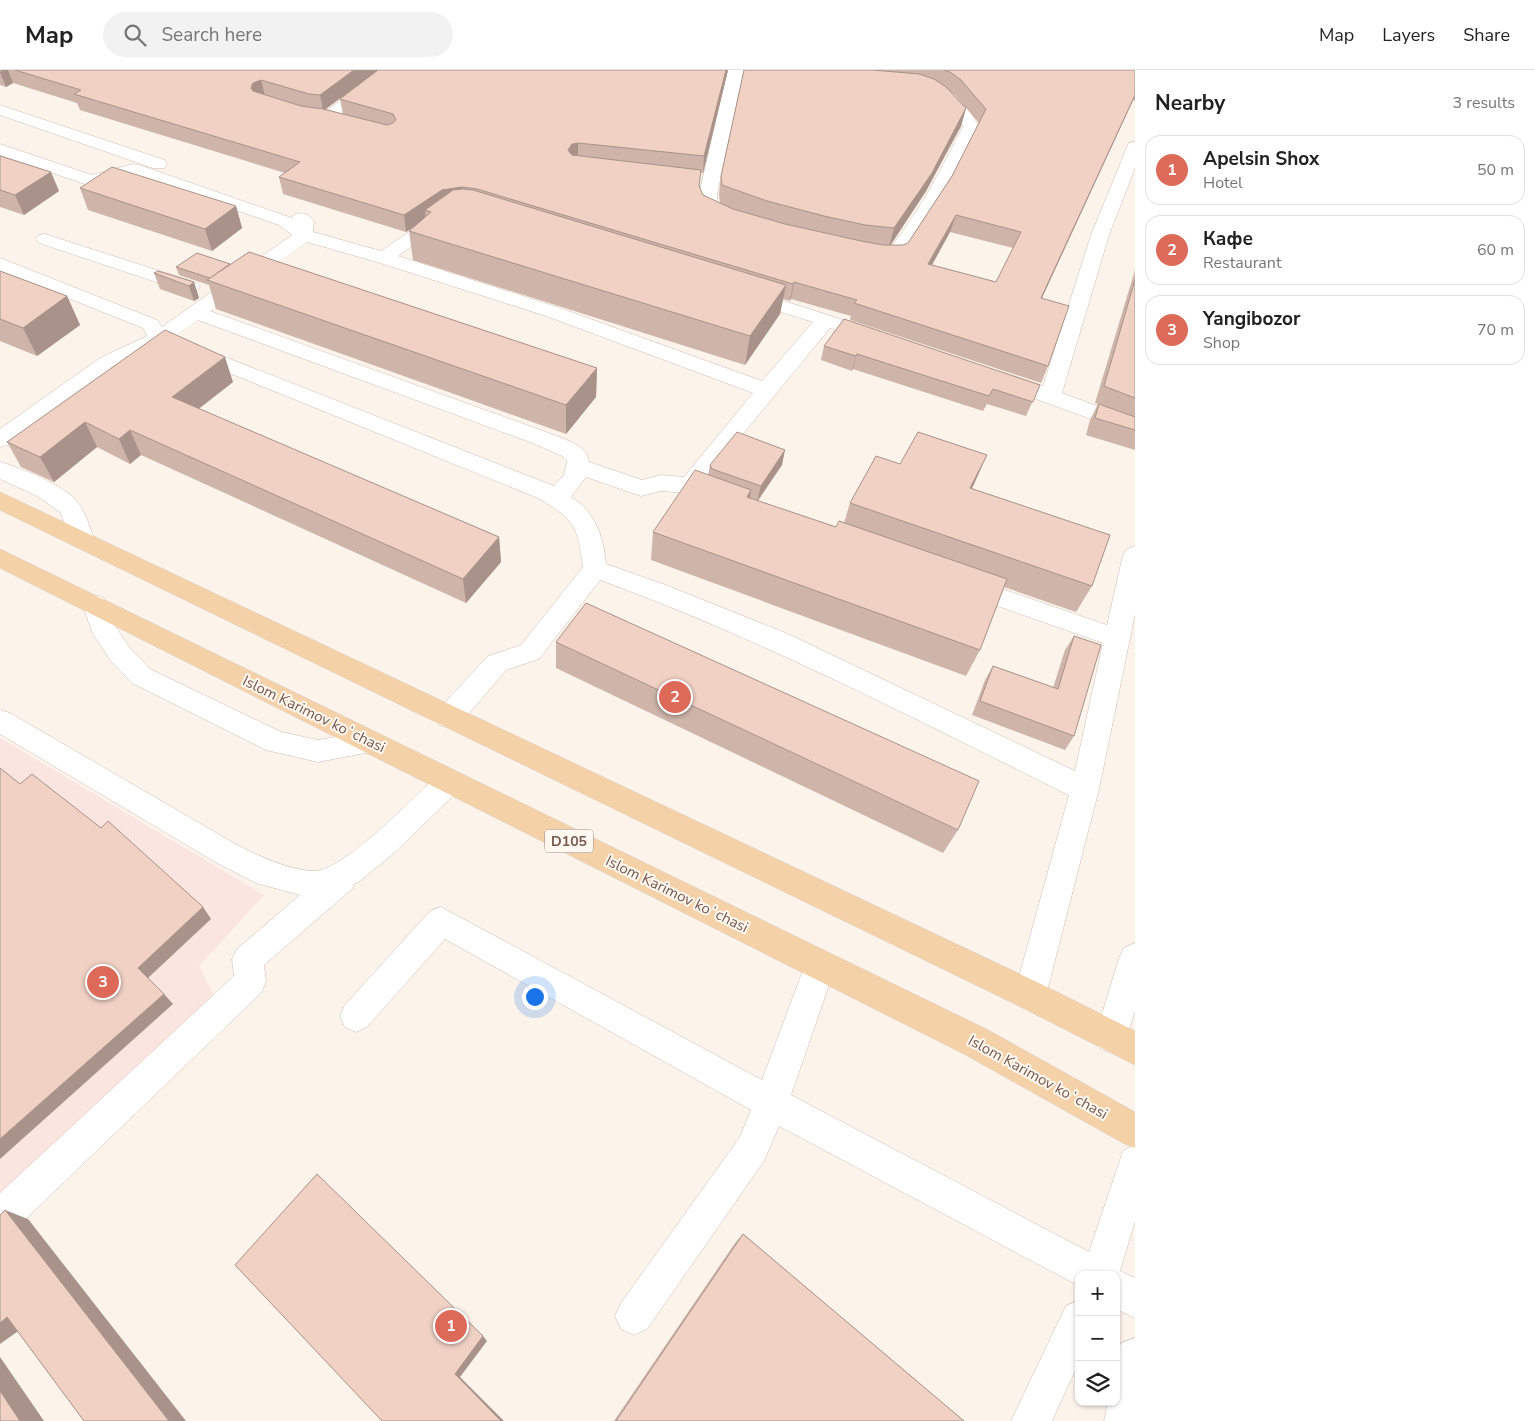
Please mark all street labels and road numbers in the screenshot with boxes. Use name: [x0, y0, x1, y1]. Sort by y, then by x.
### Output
street label: Islom Karimov koʻchasi: [239, 671, 389, 757]
road number: D105: [545, 829, 593, 852]
street label: Islom Karimov koʻchasi: [602, 851, 752, 937]
street label: Islom Karimov koʻchasi: [965, 1030, 1111, 1124]

